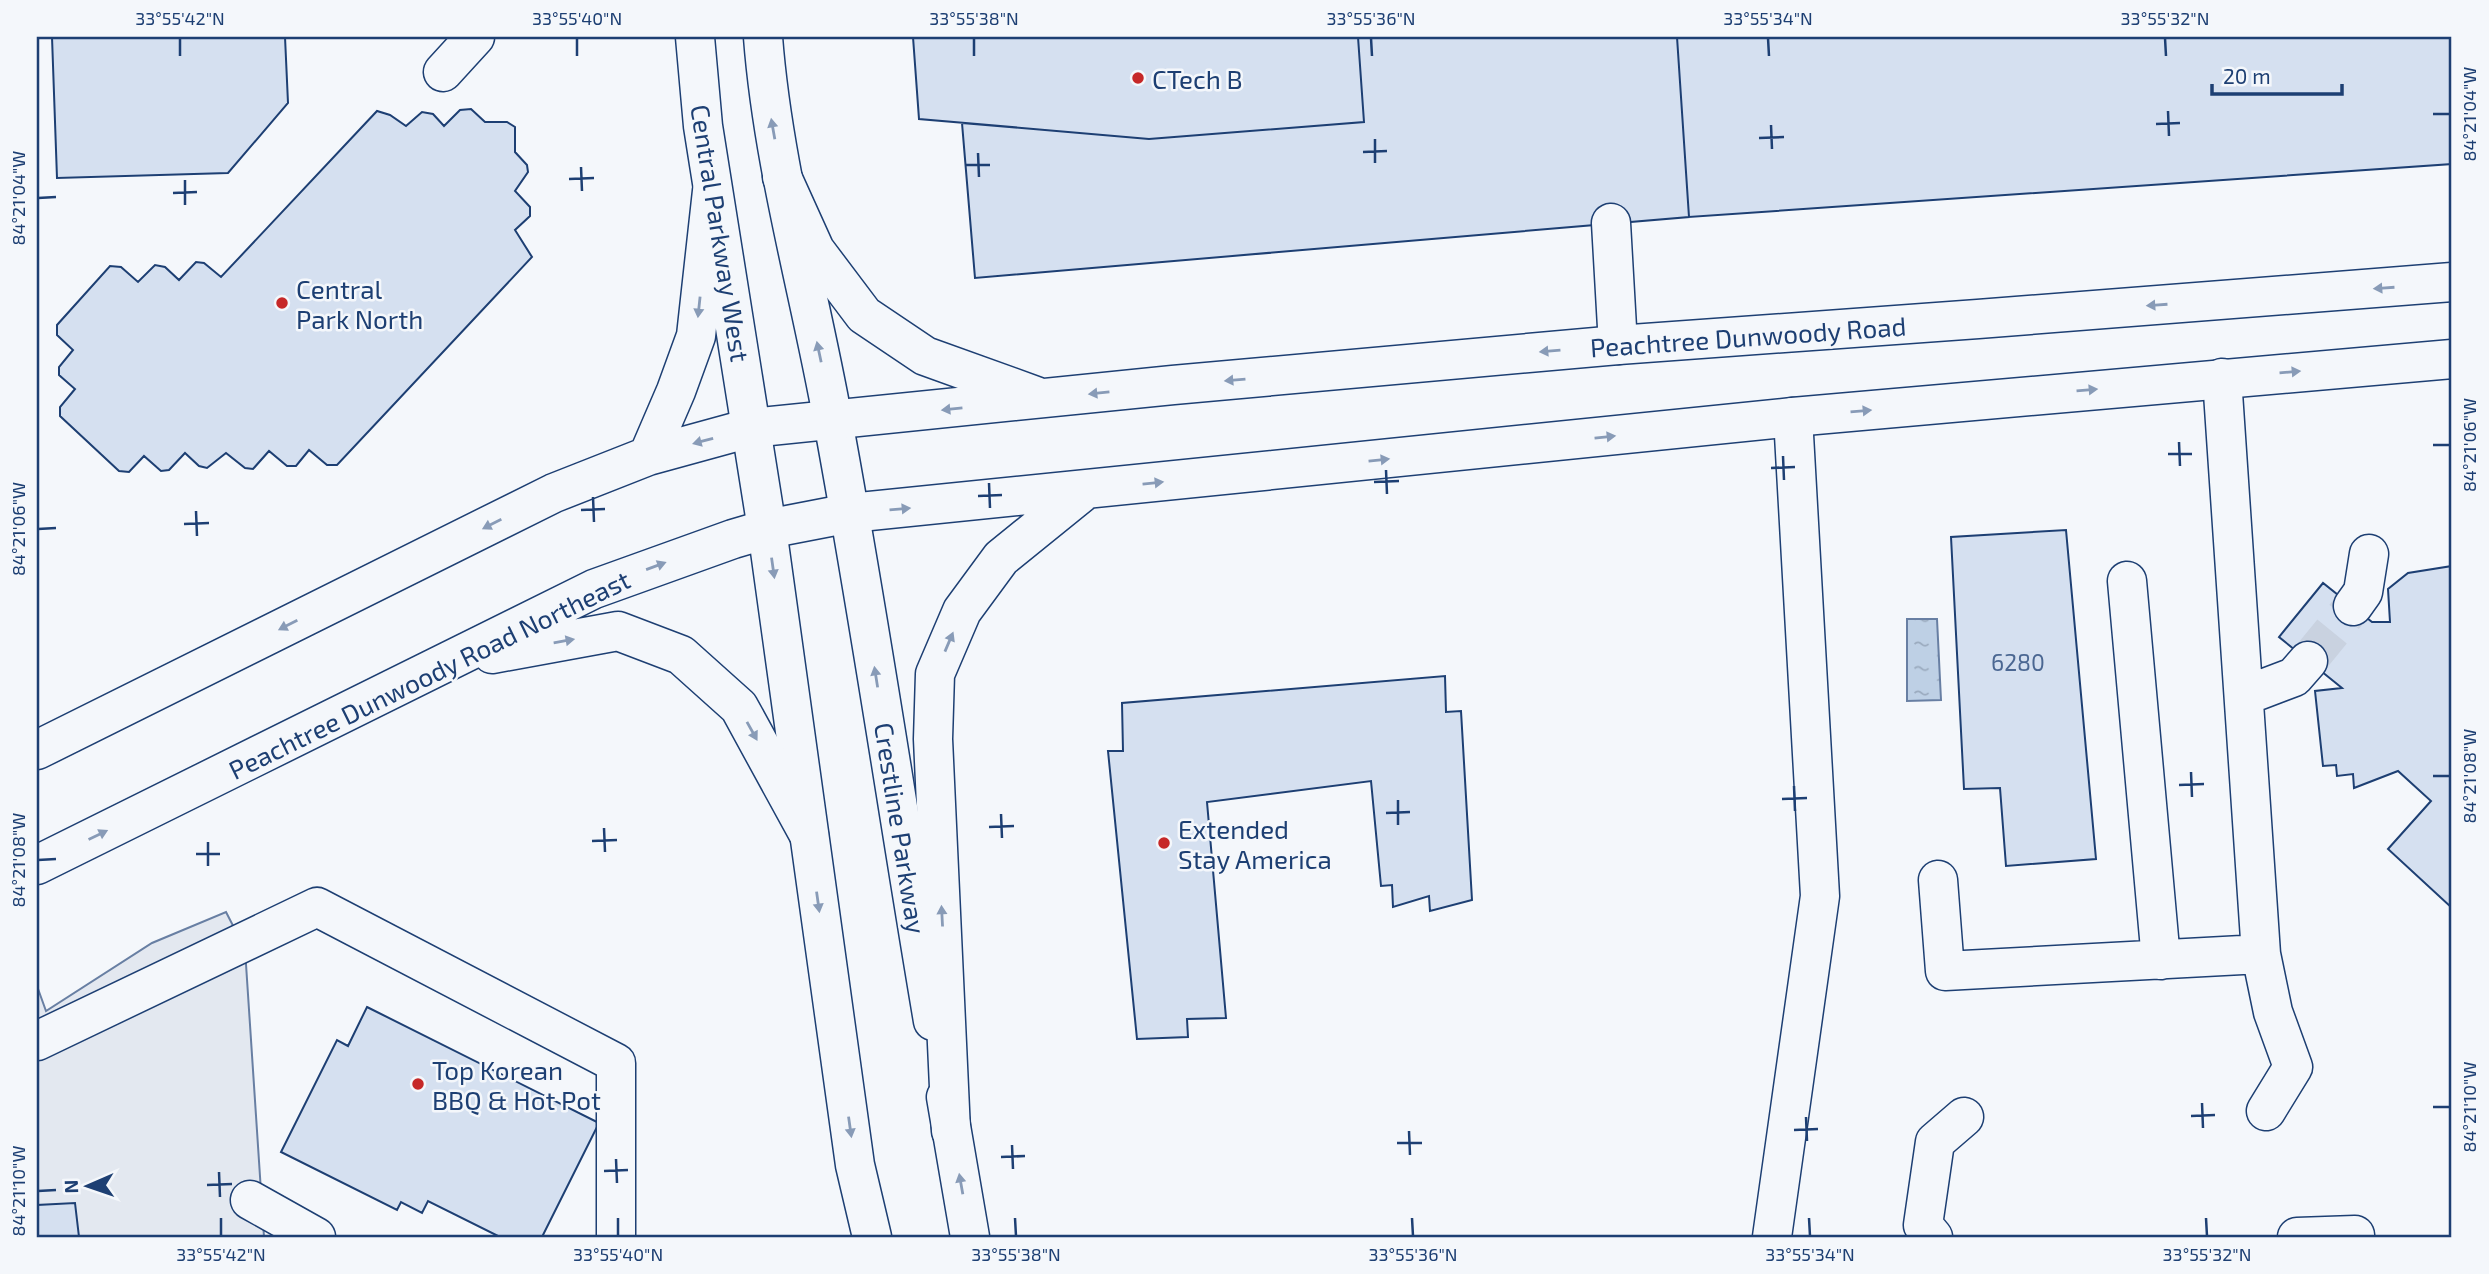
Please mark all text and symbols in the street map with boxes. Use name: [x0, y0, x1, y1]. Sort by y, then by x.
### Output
text: 33°55'42"N: [135, 7, 225, 29]
text: 33°55'40"N: [532, 7, 622, 29]
text: 33°55'38"N: [929, 7, 1019, 29]
text: 33°55'36"N: [1327, 7, 1415, 29]
text: 33°55'34"N: [1723, 7, 1813, 29]
text: 33°55'32"N: [2121, 7, 2209, 29]
scale bar: [2212, 52, 2342, 96]
place label: CTech B: [1152, 63, 1243, 94]
text: 20 m: [2223, 63, 2271, 88]
text: 84°21'04"W: [2458, 67, 2480, 161]
marker: CTech B: [1130, 70, 1146, 86]
street label: Central Parkway West: [685, 102, 757, 364]
one-way arrow: [767, 118, 778, 140]
text: 84°21'04"W: [7, 151, 29, 245]
place label: Central Park North: [296, 273, 423, 334]
one-way arrow: [2373, 282, 2395, 293]
marker: Central Park North: [274, 295, 290, 311]
one-way arrow: [693, 297, 704, 319]
one-way arrow: [2146, 300, 2168, 311]
street label: Peachtree Dunwoody Road: [1589, 309, 1907, 363]
one-way arrow: [813, 341, 824, 363]
one-way arrow: [1539, 346, 1561, 357]
one-way arrow: [2279, 367, 2301, 378]
one-way arrow: [1224, 375, 1246, 386]
one-way arrow: [2077, 385, 2099, 396]
one-way arrow: [1088, 388, 1110, 399]
text: 84°21'06"W: [2458, 398, 2480, 492]
one-way arrow: [941, 403, 963, 414]
one-way arrow: [1850, 405, 1872, 416]
one-way arrow: [1595, 431, 1617, 442]
one-way arrow: [692, 437, 713, 447]
one-way arrow: [1368, 454, 1390, 465]
one-way arrow: [1142, 478, 1164, 489]
text: 84°21'06"W: [7, 482, 29, 576]
one-way arrow: [889, 503, 911, 514]
one-way arrow: [482, 518, 502, 529]
one-way arrow: [767, 558, 778, 580]
one-way arrow: [645, 561, 666, 572]
street label: Peachtree Dunwoody Road Northeast: [223, 563, 635, 785]
one-way arrow: [278, 620, 298, 631]
one-way arrow: [943, 632, 955, 652]
one-way arrow: [553, 635, 575, 646]
house number: 6280: [1991, 648, 2045, 676]
one-way arrow: [870, 665, 881, 687]
street label: Crestline Parkway: [869, 720, 933, 936]
one-way arrow: [746, 721, 758, 740]
text: 84°21'08"W: [2458, 729, 2480, 823]
text: 84°21'08"W: [7, 813, 29, 907]
place label: Extended Stay America: [1178, 813, 1332, 874]
one-way arrow: [88, 830, 108, 841]
marker: Extended Stay America: [1156, 835, 1172, 851]
one-way arrow: [813, 891, 824, 913]
one-way arrow: [937, 904, 948, 926]
place label: Top Korean BBQ & Hot Pot: [432, 1054, 601, 1115]
text: 84°21'10"W: [2458, 1061, 2480, 1153]
marker: Top Korean BBQ & Hot Pot: [410, 1076, 426, 1092]
one-way arrow: [845, 1117, 856, 1139]
text: 84°21'10"W: [7, 1145, 29, 1237]
north arrow: [52, 1152, 122, 1222]
one-way arrow: [955, 1173, 966, 1195]
text: N: [59, 1179, 82, 1194]
text: 33°55'42"N: [176, 1243, 266, 1265]
text: 33°55'40"N: [573, 1243, 663, 1265]
text: 33°55'38"N: [971, 1243, 1061, 1265]
text: 33°55'36"N: [1369, 1243, 1457, 1265]
text: 33°55'34"N: [1765, 1243, 1855, 1265]
text: 33°55'32"N: [2163, 1243, 2251, 1265]

